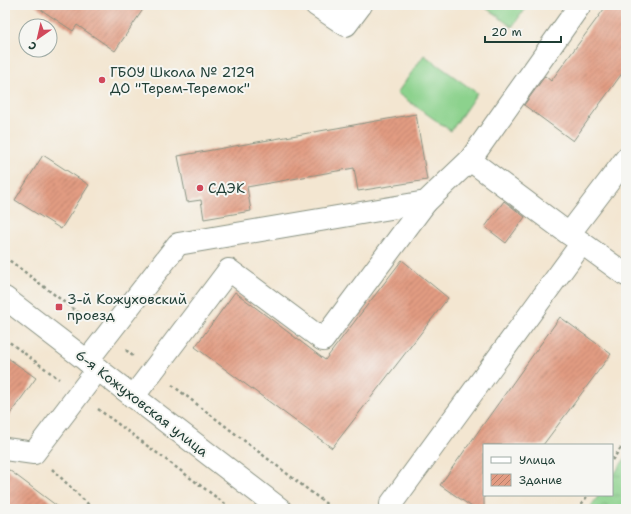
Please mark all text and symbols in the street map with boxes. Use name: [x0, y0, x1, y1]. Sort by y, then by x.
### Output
north arrow: [18, 18, 58, 58]
scale bar: [485, 18, 561, 44]
text: 20 m: [491, 24, 522, 40]
text: С: [25, 38, 40, 54]
place label: ГБОУ Школа № 2129 ДО "Терем-Теремок": [110, 63, 255, 97]
marker: ГБОУ Школа № 2129 ДО "Терем-Теремок": [97, 75, 107, 85]
place label: СДЭК: [208, 179, 245, 197]
marker: СДЭК: [195, 183, 205, 193]
place label: 3-й Кожуховский проезд: [67, 290, 187, 324]
marker: 3-й Кожуховский проезд: [54, 302, 64, 312]
street label: 6-я Кожуховская улица: [72, 346, 212, 461]
legend: [483, 444, 613, 496]
text: Улица: [519, 452, 556, 468]
text: Здание: [519, 472, 563, 488]

